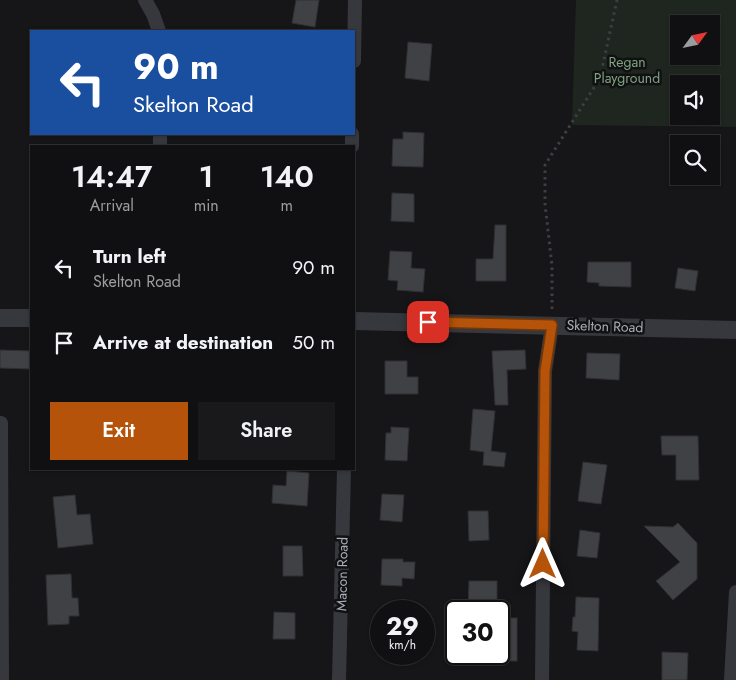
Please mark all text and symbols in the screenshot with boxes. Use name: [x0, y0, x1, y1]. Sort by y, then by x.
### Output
north arrow: [670, 15, 720, 65]
map controls: [670, 15, 720, 185]
text: 90 m: [133, 42, 219, 92]
icon: left: [50, 50, 115, 115]
park label: Regan Playground: [594, 52, 660, 88]
button: sound: [670, 75, 720, 125]
text: Skelton Road: [133, 88, 254, 120]
button: search: [670, 135, 720, 185]
text: 14:47: [71, 155, 152, 198]
text: 1: [199, 155, 214, 198]
text: 140: [260, 155, 314, 198]
text: Arrival: [90, 194, 134, 217]
text: min: [194, 194, 219, 217]
text: m: [281, 194, 293, 217]
text: Turn left: [93, 243, 166, 270]
icon: left: [50, 254, 78, 282]
text: 90 m: [292, 254, 335, 281]
text: Skelton Road: [93, 270, 181, 293]
pin: [407, 301, 449, 343]
icon: arrive: [414, 308, 442, 336]
street label: Skelton Road: [566, 315, 644, 337]
icon: arrive: [50, 329, 78, 357]
text: Arrive at destination: [93, 329, 273, 356]
text: 50 m: [292, 329, 335, 356]
button: Exit: [50, 402, 188, 460]
button: Share: [198, 402, 335, 460]
street label: Macon Road: [331, 537, 353, 611]
position arrow: [516, 537, 568, 589]
speed limit sign: 30: [445, 600, 510, 665]
text: 29: [386, 608, 419, 644]
text: km/h: [389, 636, 416, 654]

